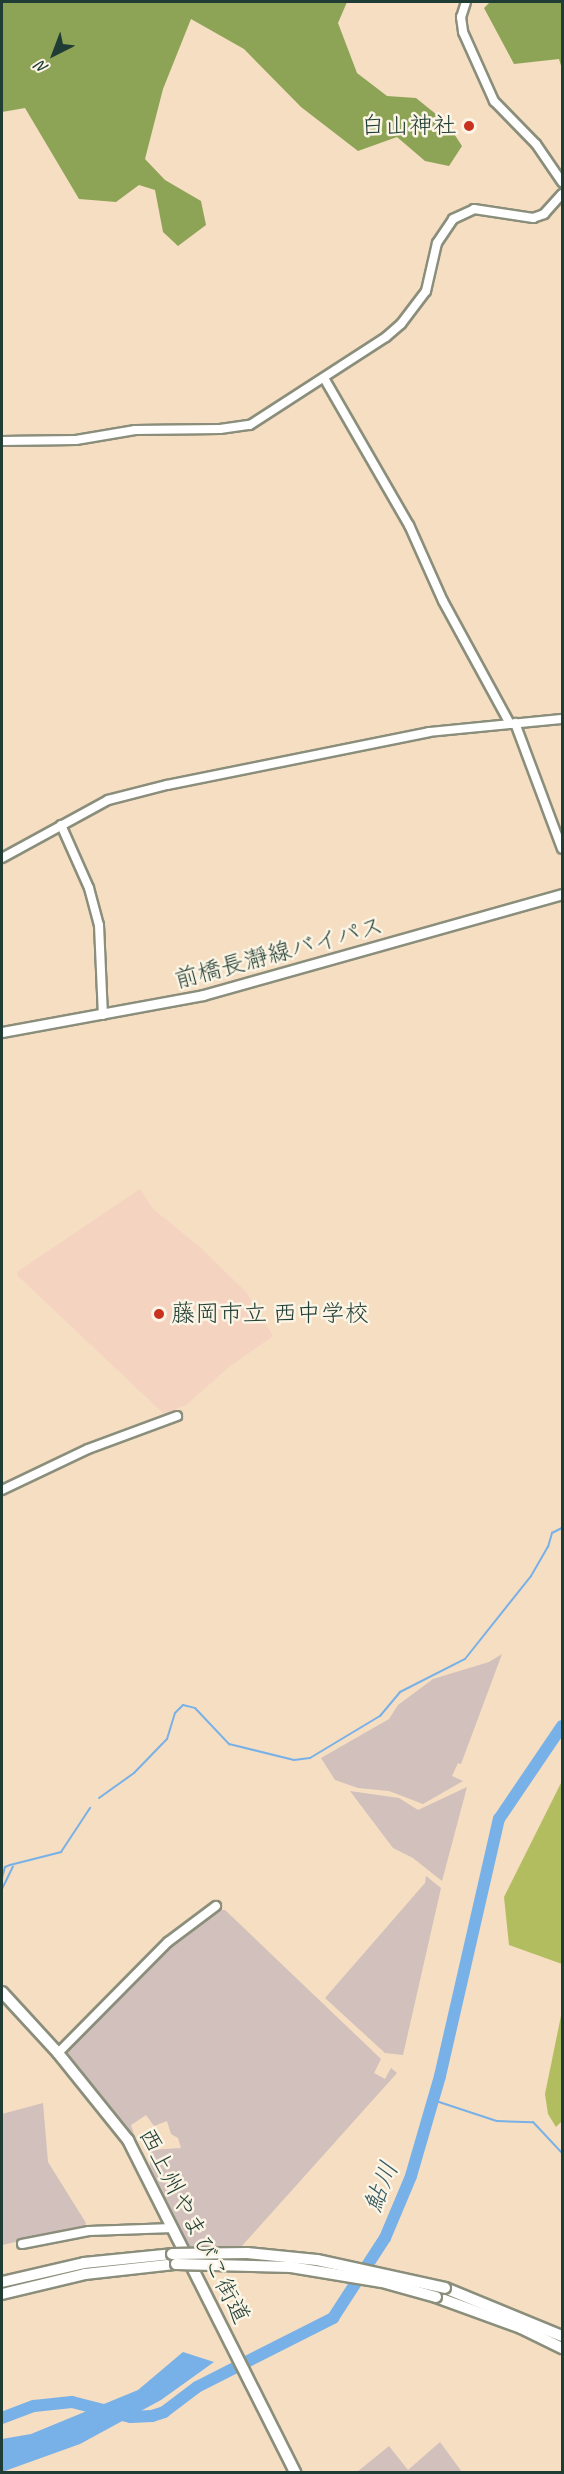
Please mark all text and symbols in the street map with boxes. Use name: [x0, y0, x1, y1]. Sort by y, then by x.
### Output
north arrow: [24, 24, 84, 84]
text: N: [32, 57, 52, 78]
place label: 白山神社: [361, 112, 457, 140]
marker: 白山神社: [462, 119, 476, 133]
street label: 前橋長瀞線バイパス: [171, 911, 387, 995]
place label: 藤岡市立 西中学校: [171, 1300, 369, 1328]
marker: 藤岡市立 西中学校: [152, 1307, 166, 1321]
street label: 西上州やまびこ街道: [132, 2123, 256, 2329]
water label: 鮎川: [357, 2157, 405, 2217]

